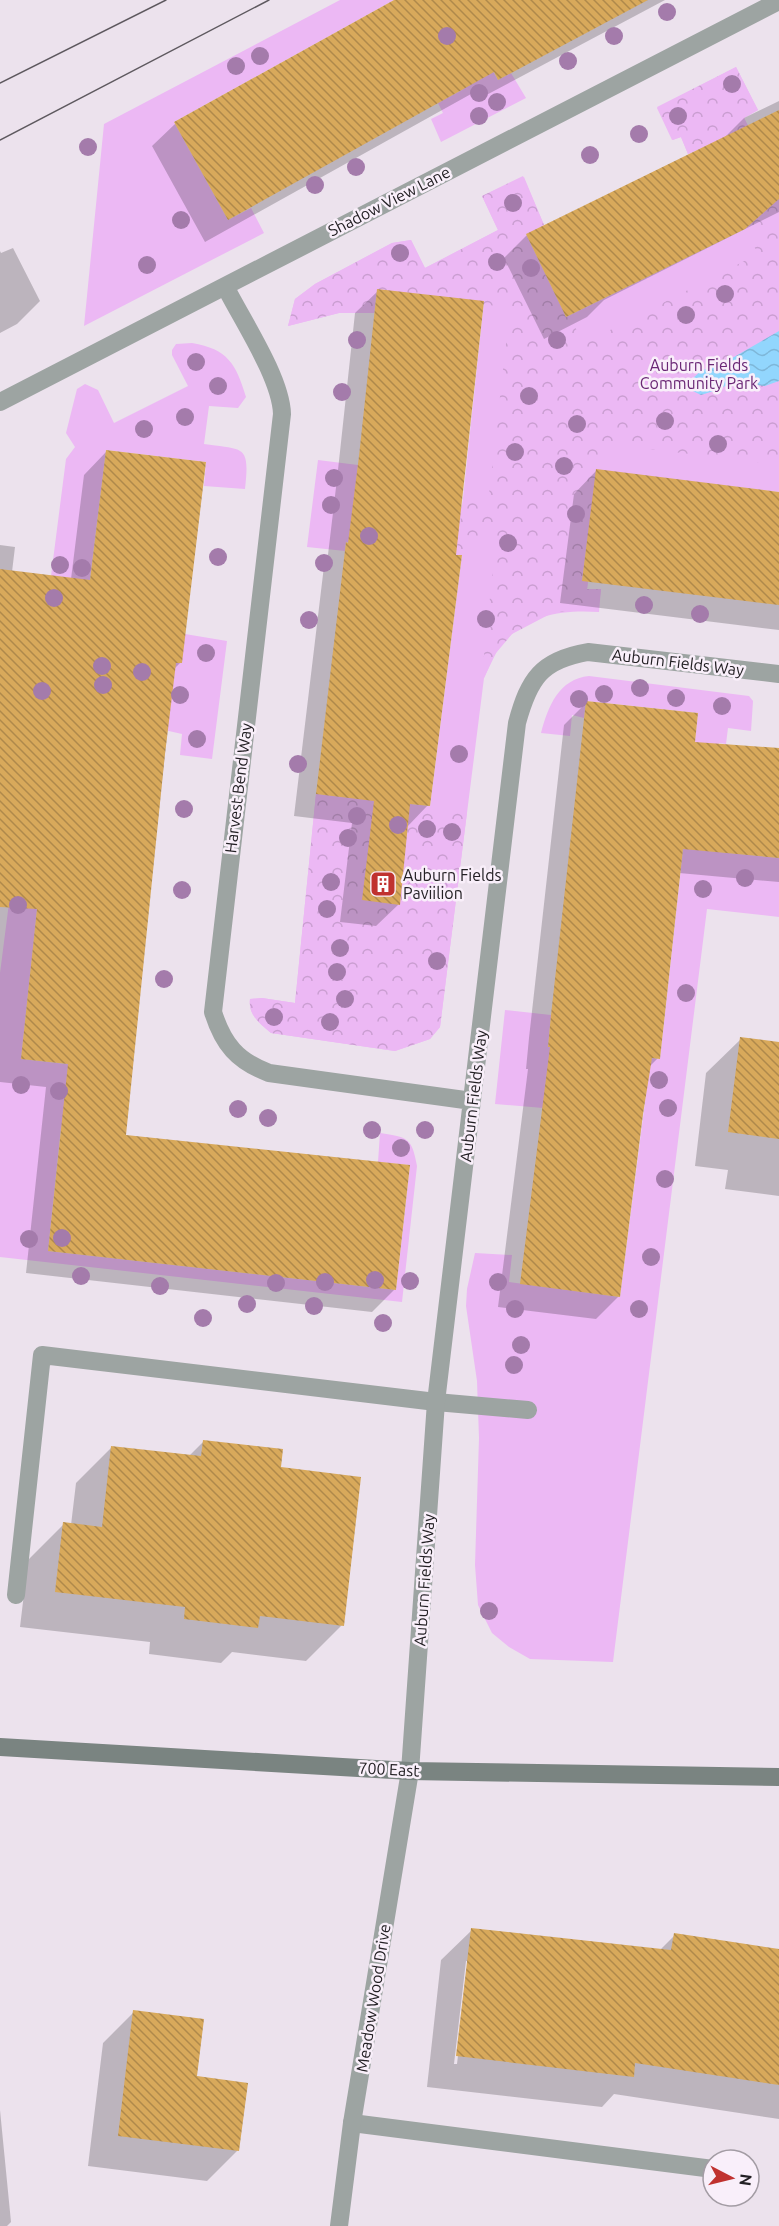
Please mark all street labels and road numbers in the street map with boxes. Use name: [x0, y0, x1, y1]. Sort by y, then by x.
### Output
street label: Shadow View Lane: [325, 162, 453, 240]
street label: Auburn Fields Way: [611, 645, 745, 679]
street label: Harvest Bend Way: [221, 722, 255, 854]
street label: Auburn Fields Way: [456, 1029, 490, 1163]
street label: Auburn Fields Way: [410, 1513, 438, 1647]
street label: 700 East: [358, 1758, 421, 1780]
street label: Meadow Wood Drive: [352, 1923, 394, 2073]

